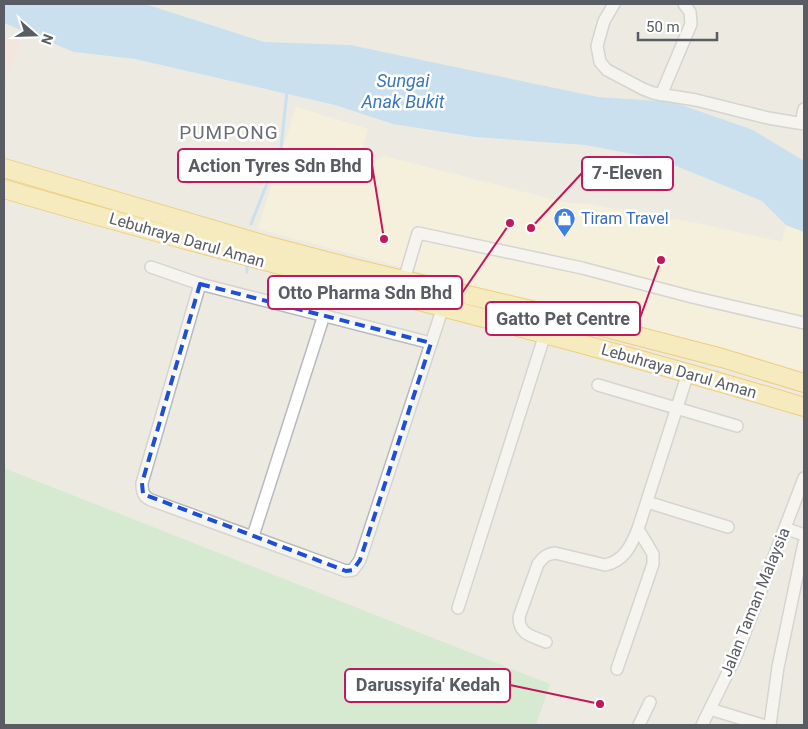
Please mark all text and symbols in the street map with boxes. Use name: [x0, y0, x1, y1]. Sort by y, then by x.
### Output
north arrow: [10, 10, 60, 60]
scale bar: [638, 10, 717, 42]
text: 50 m: [646, 18, 680, 36]
text: N: [38, 32, 56, 47]
water label: Sungai Anak Bukit: [360, 70, 445, 112]
district label: PUMPONG: [179, 121, 279, 144]
callout: Action Tyres Sdn Bhd: [178, 149, 372, 182]
text: Action Tyres Sdn Bhd: [188, 155, 362, 176]
callout: 7-Eleven: [582, 157, 673, 190]
text: 7-Eleven: [592, 162, 662, 183]
shop icon: Tiram Travel: [553, 206, 577, 237]
street label: Lebuhraya Darul Aman: [107, 209, 267, 271]
place label: Tiram Travel: [581, 209, 669, 228]
callout: Otto Pharma Sdn Bhd: [268, 276, 462, 309]
text: Otto Pharma Sdn Bhd: [278, 282, 452, 303]
callout: Gatto Pet Centre: [486, 302, 640, 335]
text: Gatto Pet Centre: [496, 308, 630, 329]
street label: Lebuhraya Darul Aman: [599, 340, 759, 402]
street label: Jalan Taman Malaysia: [716, 525, 794, 679]
callout: Darussyifa' Kedah: [345, 669, 510, 702]
text: Darussyifa' Kedah: [356, 674, 500, 695]

